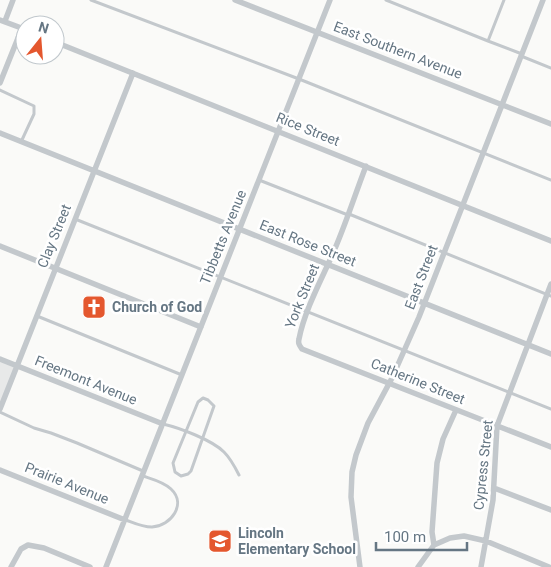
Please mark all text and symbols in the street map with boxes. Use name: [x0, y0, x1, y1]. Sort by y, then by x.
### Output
north arrow: [15, 15, 65, 65]
text: N: [37, 18, 51, 37]
street label: East Southern Avenue: [332, 18, 464, 82]
street label: Rice Street: [274, 109, 343, 149]
street label: Tibbetts Avenue: [197, 187, 249, 287]
street label: Clay Street: [34, 202, 74, 270]
street label: East Rose Street: [257, 216, 359, 270]
street label: East Street: [401, 242, 441, 312]
street label: York Street: [282, 261, 322, 331]
church icon: Church of God: [81, 294, 107, 320]
place label: Church of God: [112, 299, 202, 315]
street label: Freemont Avenue: [33, 352, 139, 408]
street label: Catherine Street: [369, 355, 468, 407]
street label: Cypress Street: [470, 419, 496, 511]
street label: Prairie Avenue: [23, 459, 111, 507]
scale bar: [376, 520, 467, 552]
place label: Lincoln Elementary School: [238, 525, 356, 557]
school or university icon: Lincoln Elementary School: [207, 528, 233, 554]
text: 100 m: [384, 528, 426, 546]

